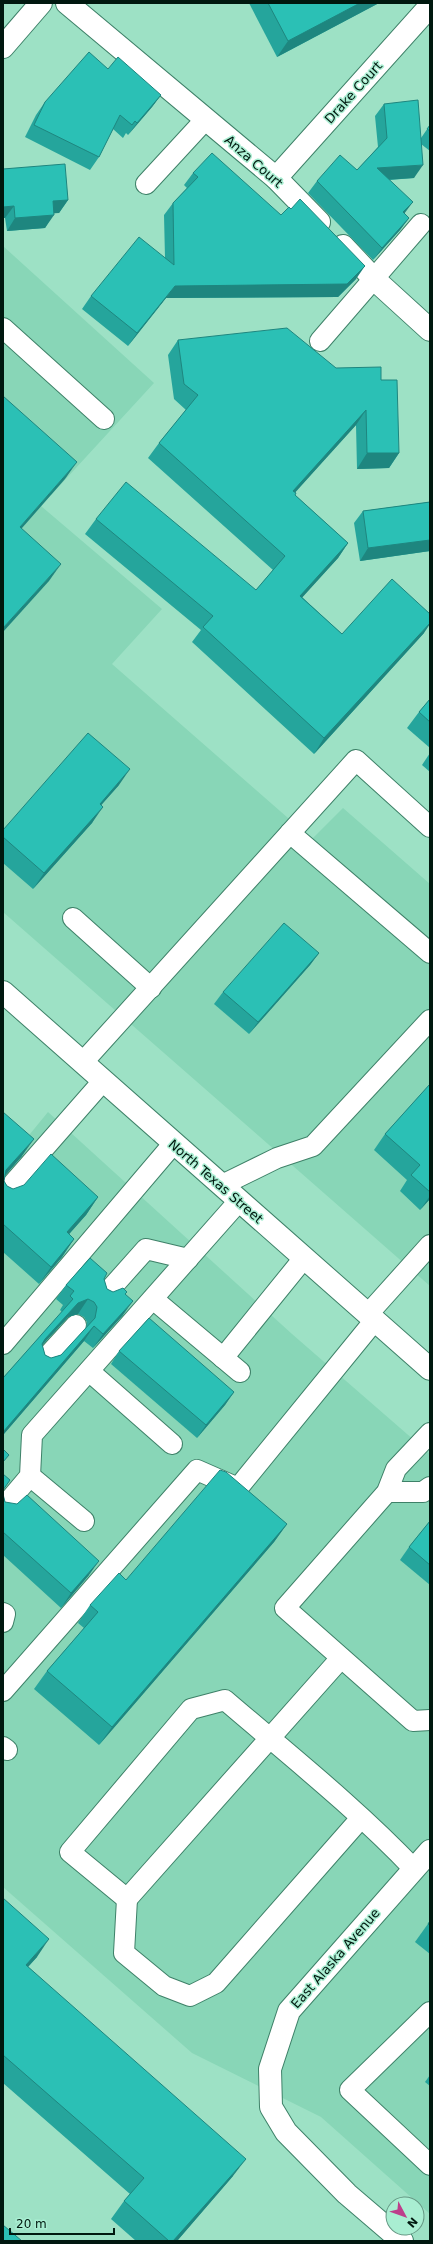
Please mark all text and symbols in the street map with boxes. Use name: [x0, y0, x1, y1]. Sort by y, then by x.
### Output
street label: Drake Court: [322, 58, 385, 126]
street label: Anza Court: [222, 132, 286, 191]
street label: North Texas Street: [165, 1136, 266, 1226]
street label: East Alaska Avenue: [288, 1905, 383, 2011]
north arrow: [385, 2196, 425, 2236]
scale bar: [10, 2210, 114, 2236]
text: N: [404, 2214, 420, 2230]
text: 20 m: [16, 2217, 47, 2231]

